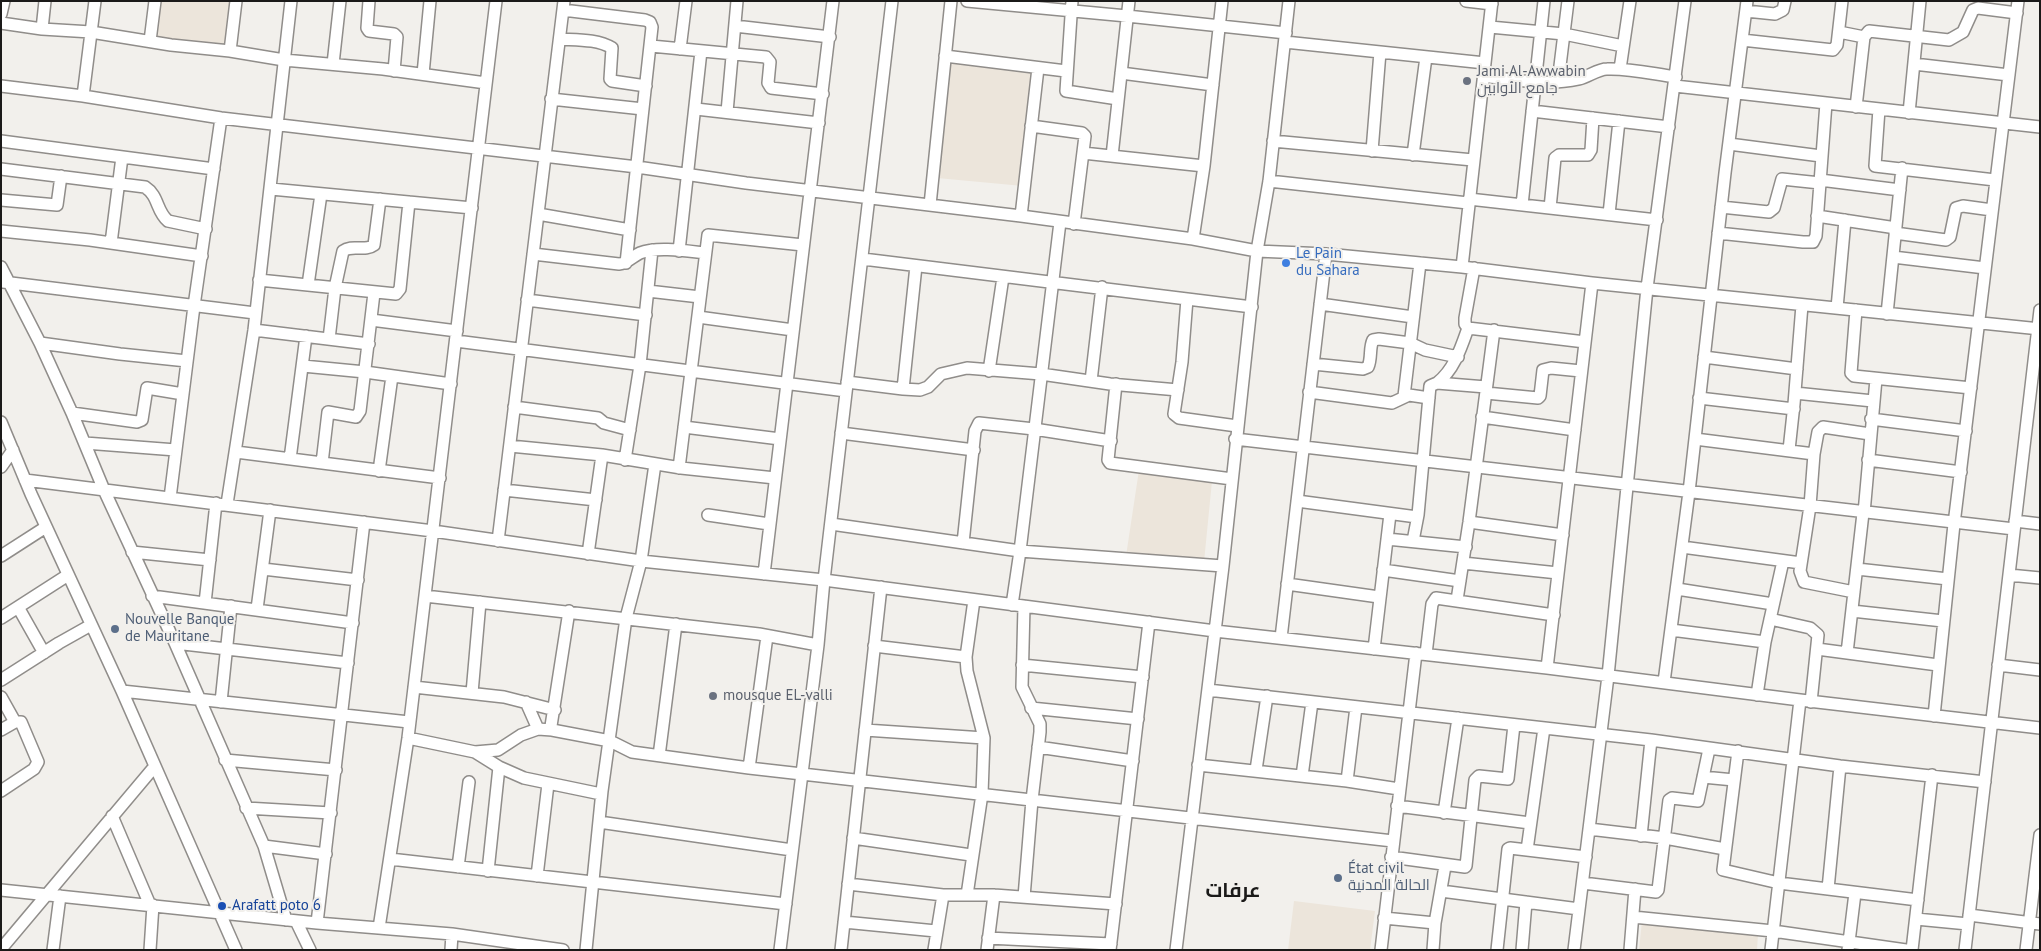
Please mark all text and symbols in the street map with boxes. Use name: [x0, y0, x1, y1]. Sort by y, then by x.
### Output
place label: Jami Al-Awwabin جامع الأوابين: [1477, 63, 1586, 98]
marker: Jami Al-Awwabin جامع الأوابين: [1461, 75, 1473, 87]
place label: Le Pain du Sahara: [1296, 245, 1360, 280]
marker: Le Pain du Sahara: [1280, 257, 1292, 269]
place label: Nouvelle Banque de Mauritane: [125, 611, 234, 646]
marker: Nouvelle Banque de Mauritane: [109, 623, 121, 635]
place label: mousque EL-valli: [723, 687, 833, 705]
marker: mousque EL-valli: [707, 690, 719, 702]
place label: État civil الحالة المدنية: [1348, 860, 1430, 895]
marker: État civil الحالة المدنية: [1332, 872, 1344, 884]
district label: عرفات: [1206, 879, 1260, 903]
place label: Arafatt poto 6: [232, 897, 321, 915]
marker: Arafatt poto 6: [216, 900, 228, 912]

